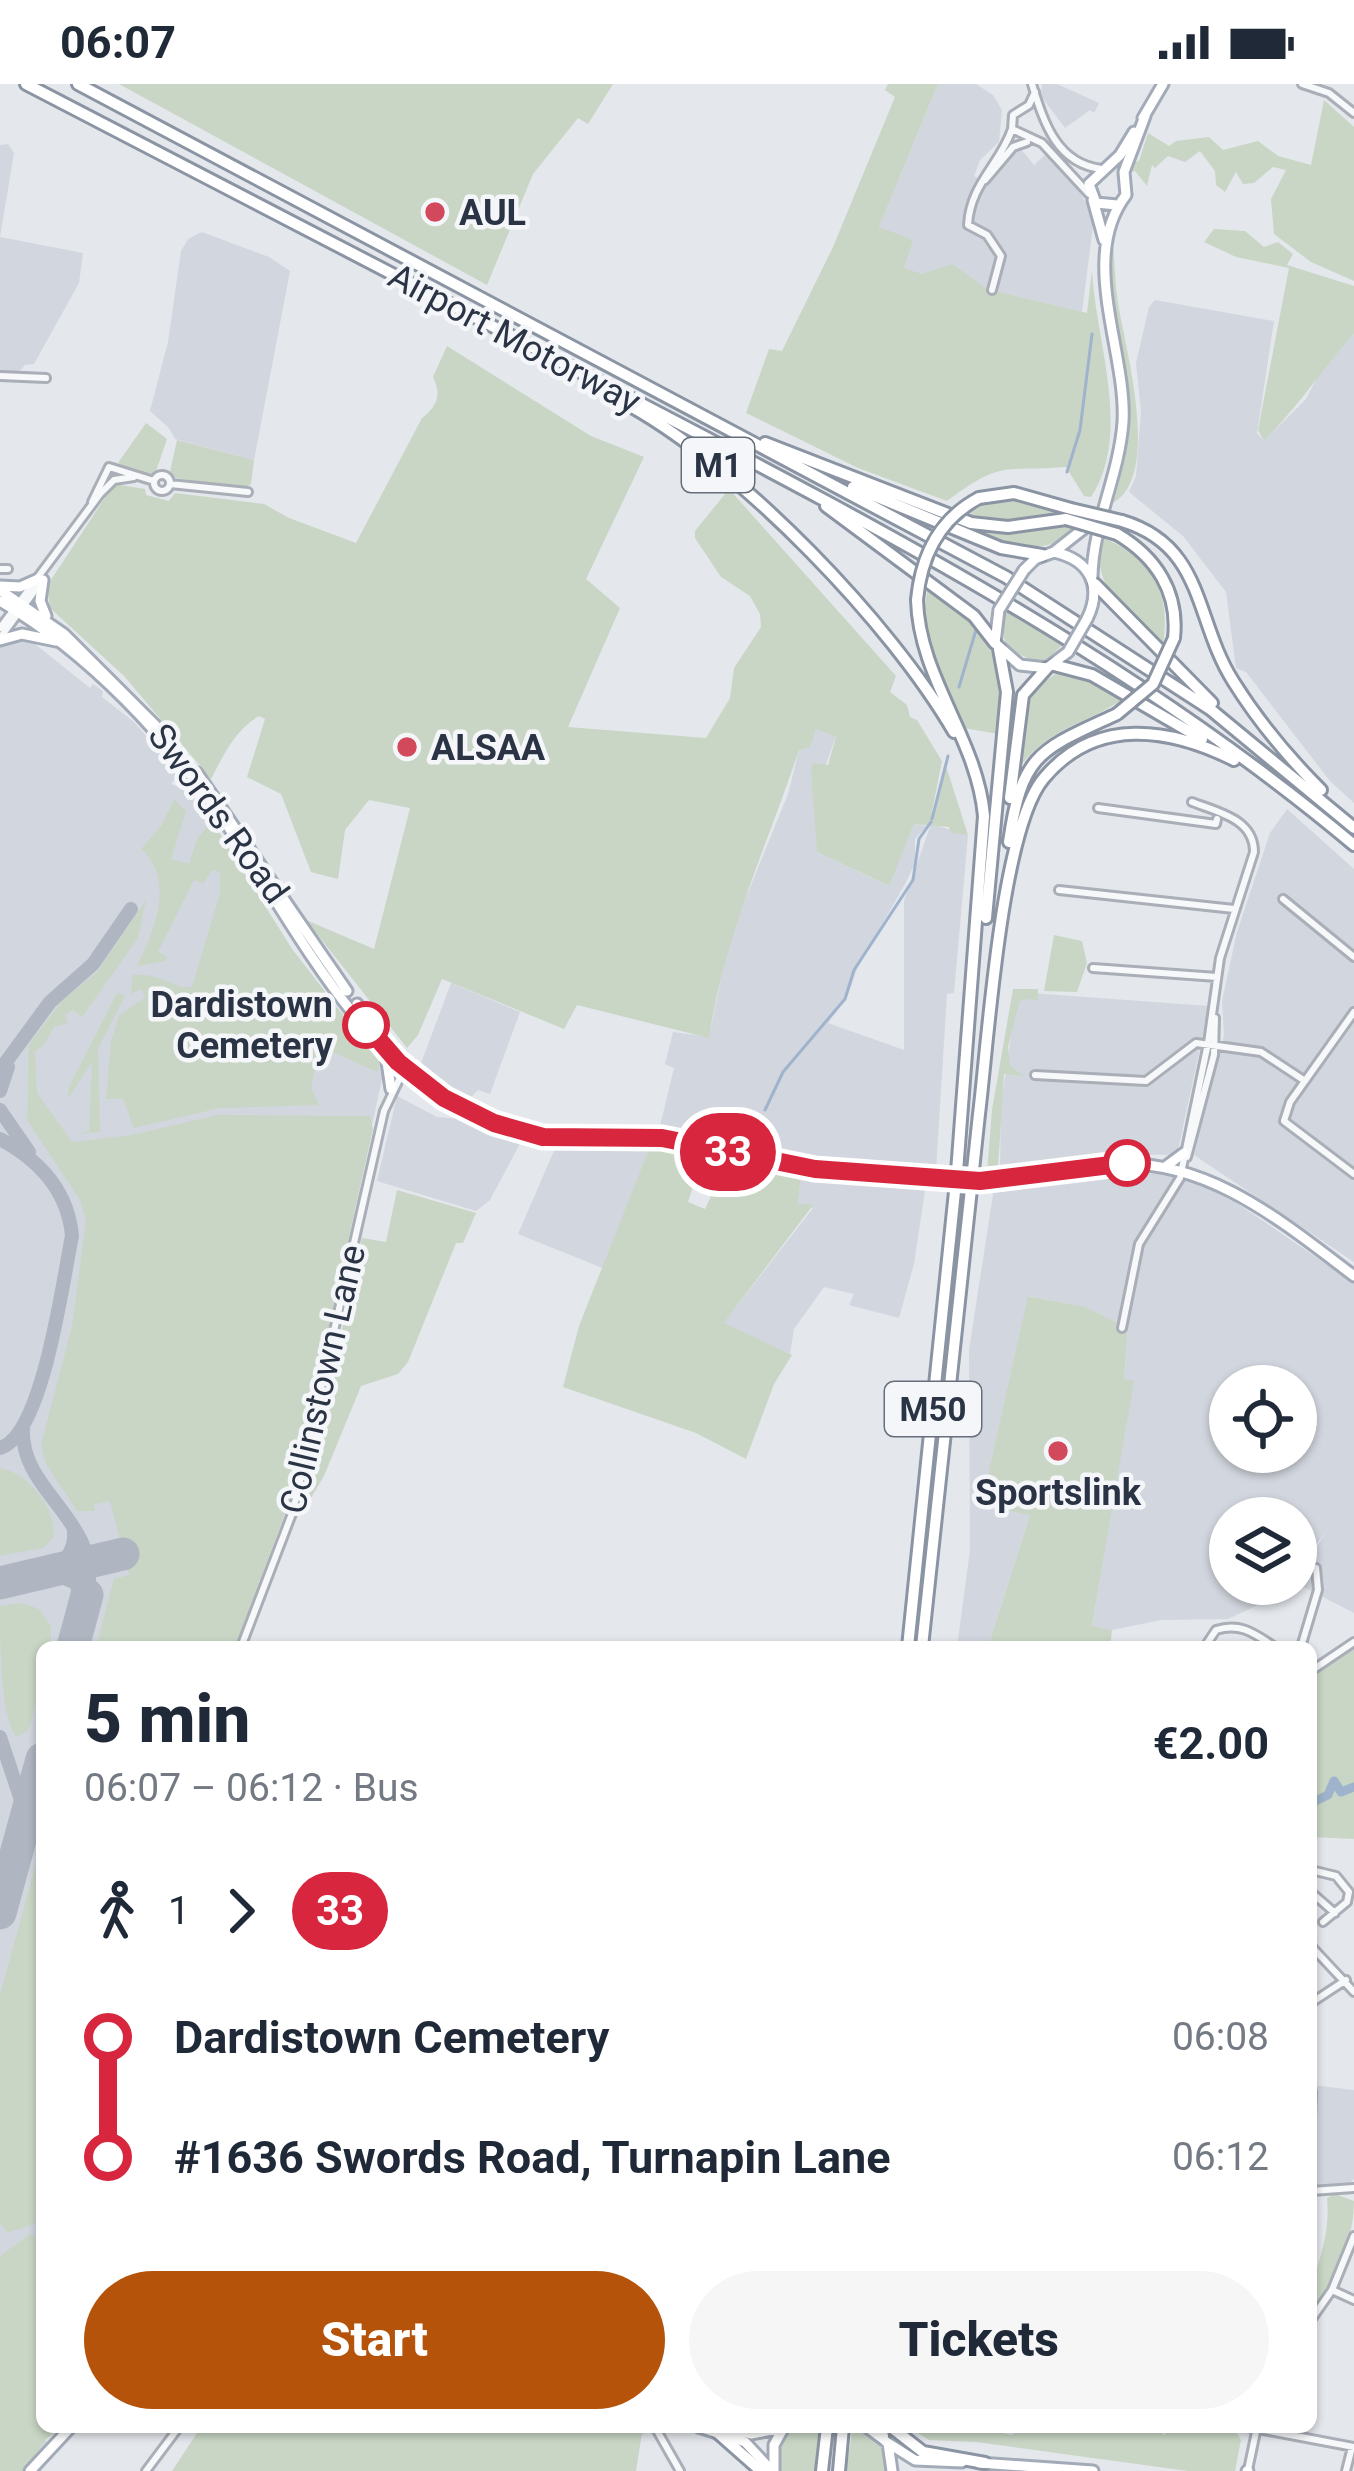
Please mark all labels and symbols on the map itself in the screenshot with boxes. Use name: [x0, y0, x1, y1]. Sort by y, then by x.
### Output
place label: AUL: [459, 192, 526, 234]
marker: AUL: [422, 199, 448, 225]
street label: Airport Motorway: [382, 255, 647, 423]
road number: M1: [682, 438, 754, 492]
street label: Swords Road: [139, 716, 297, 911]
place label: ALSAA: [431, 727, 546, 769]
marker: ALSAA: [394, 734, 420, 760]
place label: Dardistown Cemetery: [151, 984, 334, 1067]
marker: Dardistown Cemetery: [344, 1003, 388, 1047]
line badge: 33: [674, 1113, 782, 1191]
unlabelled marker: [1105, 1141, 1149, 1185]
street label: Collinstown Lane: [272, 1241, 374, 1518]
road number: M50: [885, 1382, 981, 1436]
marker: Sportslink: [1045, 1438, 1071, 1464]
place label: Sportslink: [975, 1472, 1142, 1514]

